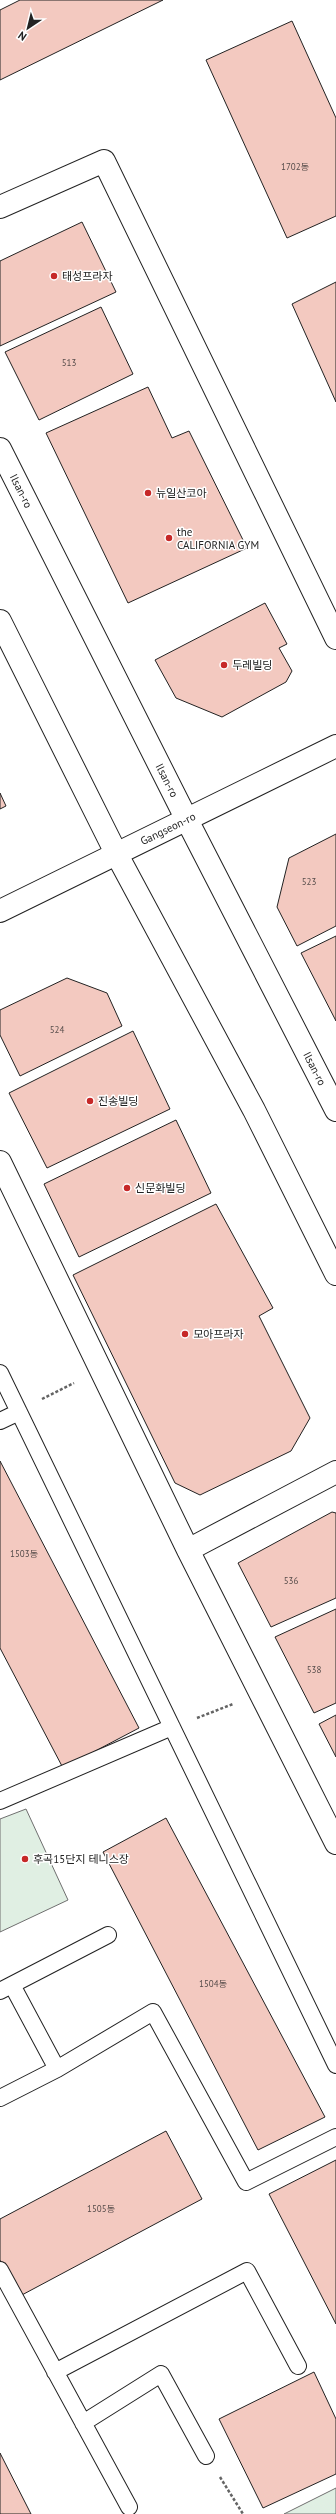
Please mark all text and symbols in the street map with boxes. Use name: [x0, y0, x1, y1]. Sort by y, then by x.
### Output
north arrow: [8, 8, 48, 48]
text: N: [15, 28, 29, 44]
house number: 1702동: [281, 161, 309, 172]
place label: 태성프라자: [62, 269, 113, 283]
marker: 태성프라자: [49, 271, 59, 281]
house number: 513: [62, 357, 76, 368]
street label: Ilsan-ro: [7, 472, 36, 510]
place label: 뉴일산코아: [156, 486, 207, 500]
marker: 뉴일산코아: [143, 488, 153, 498]
place label: the CALIFORNIA GYM: [177, 525, 259, 552]
marker: the CALIFORNIA GYM: [164, 533, 174, 543]
place label: 두레빌딩: [232, 658, 272, 672]
marker: 두레빌딩: [219, 660, 229, 670]
street label: Ilsan-ro: [153, 761, 181, 800]
street label: Gangseon-ro: [138, 809, 198, 848]
house number: 523: [302, 876, 316, 887]
house number: 524: [50, 1024, 64, 1035]
street label: Ilsan-ro: [300, 1049, 329, 1088]
place label: 진송빌딩: [98, 1094, 138, 1108]
marker: 진송빌딩: [85, 1096, 95, 1106]
place label: 신문화빌딩: [135, 1181, 186, 1195]
marker: 신문화빌딩: [122, 1183, 132, 1193]
place label: 모아프라자: [193, 1327, 244, 1341]
marker: 모아프라자: [180, 1329, 190, 1339]
house number: 1503동: [10, 1548, 38, 1559]
house number: 536: [284, 1575, 298, 1586]
house number: 538: [307, 1664, 321, 1675]
place label: 후곡15단지 테니스장: [33, 1852, 129, 1866]
marker: 후곡15단지 테니스장: [20, 1854, 30, 1864]
house number: 1504동: [199, 1978, 227, 1989]
house number: 1505동: [87, 2203, 115, 2214]

